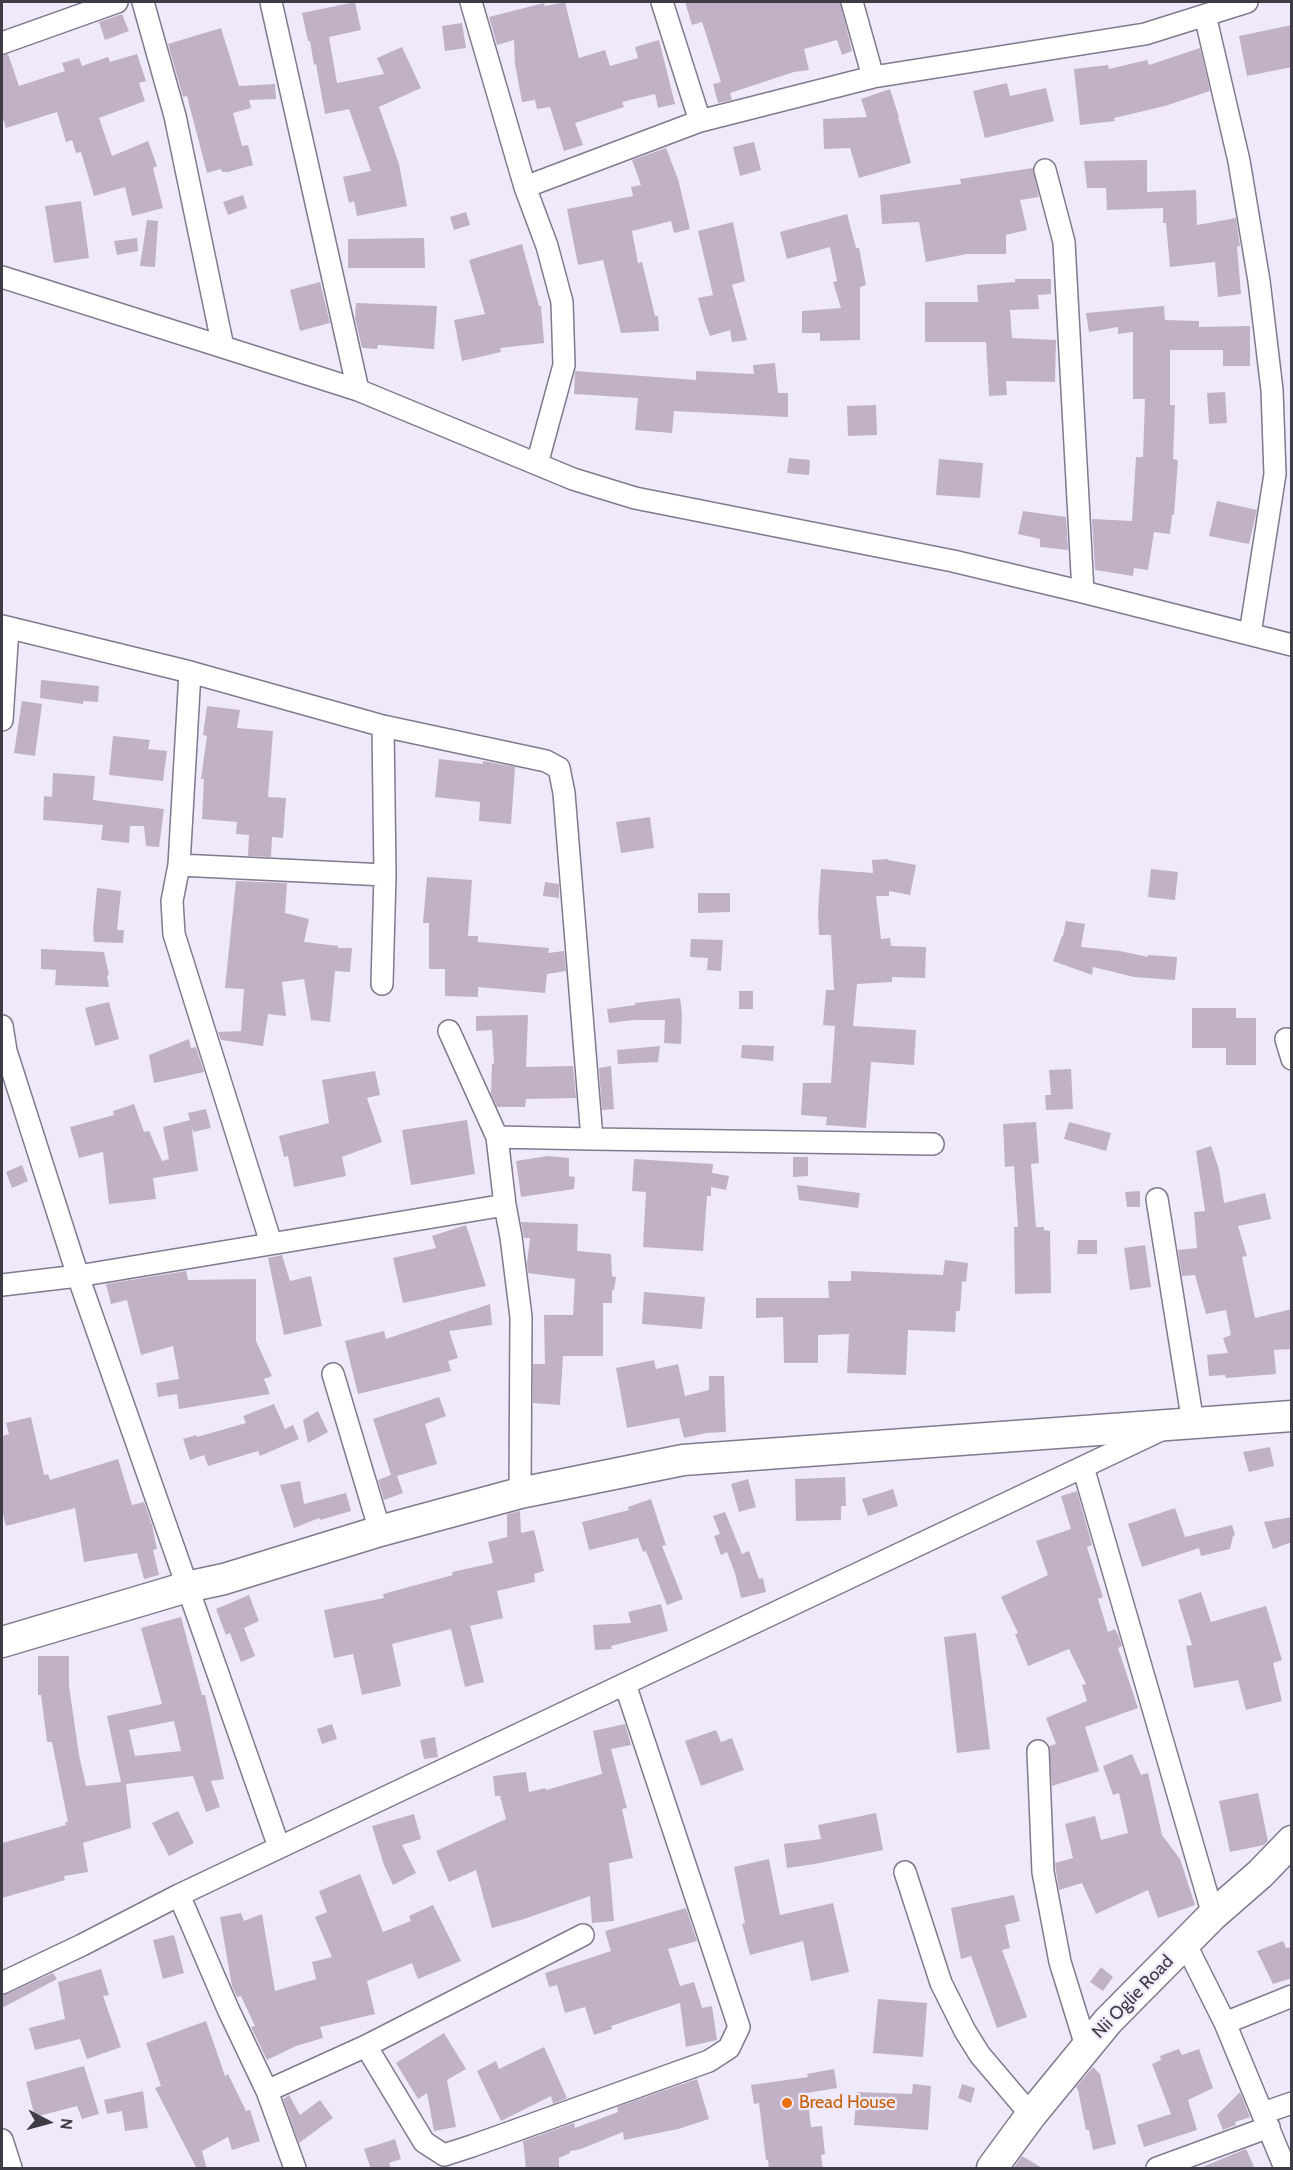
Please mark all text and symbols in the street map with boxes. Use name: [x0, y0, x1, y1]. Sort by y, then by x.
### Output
street label: Nii Oglie Road: [1088, 1951, 1178, 2043]
north arrow: [18, 2092, 78, 2152]
place label: Bread House: [799, 2092, 895, 2114]
marker: Bread House: [780, 2096, 794, 2110]
text: N: [56, 2117, 76, 2131]

